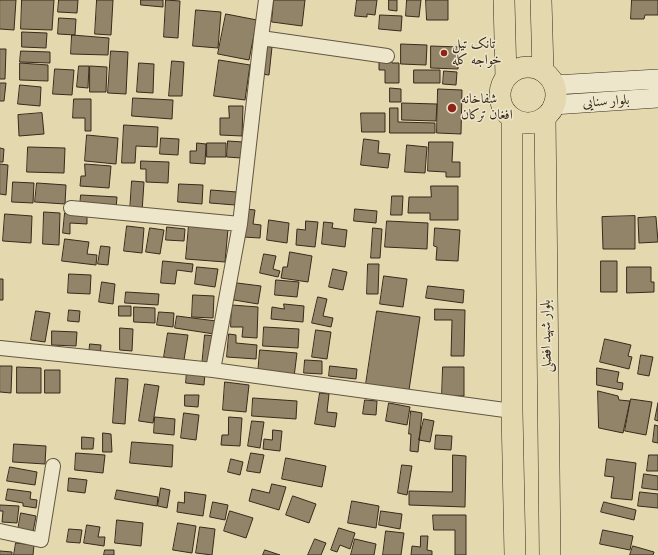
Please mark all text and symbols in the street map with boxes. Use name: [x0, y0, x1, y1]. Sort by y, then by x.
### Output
place label: تانک تیل خواجه کله: [452, 37, 502, 70]
marker: تانک تیل خواجه کله: [439, 48, 449, 58]
place label: شفاخانه افغان ترکان: [461, 92, 513, 124]
street label: بلوار سنایی: [582, 92, 630, 112]
marker: شفاخانه افغان ترکان: [446, 102, 458, 114]
street label: بلوار شهید افضلی: [538, 299, 556, 373]

